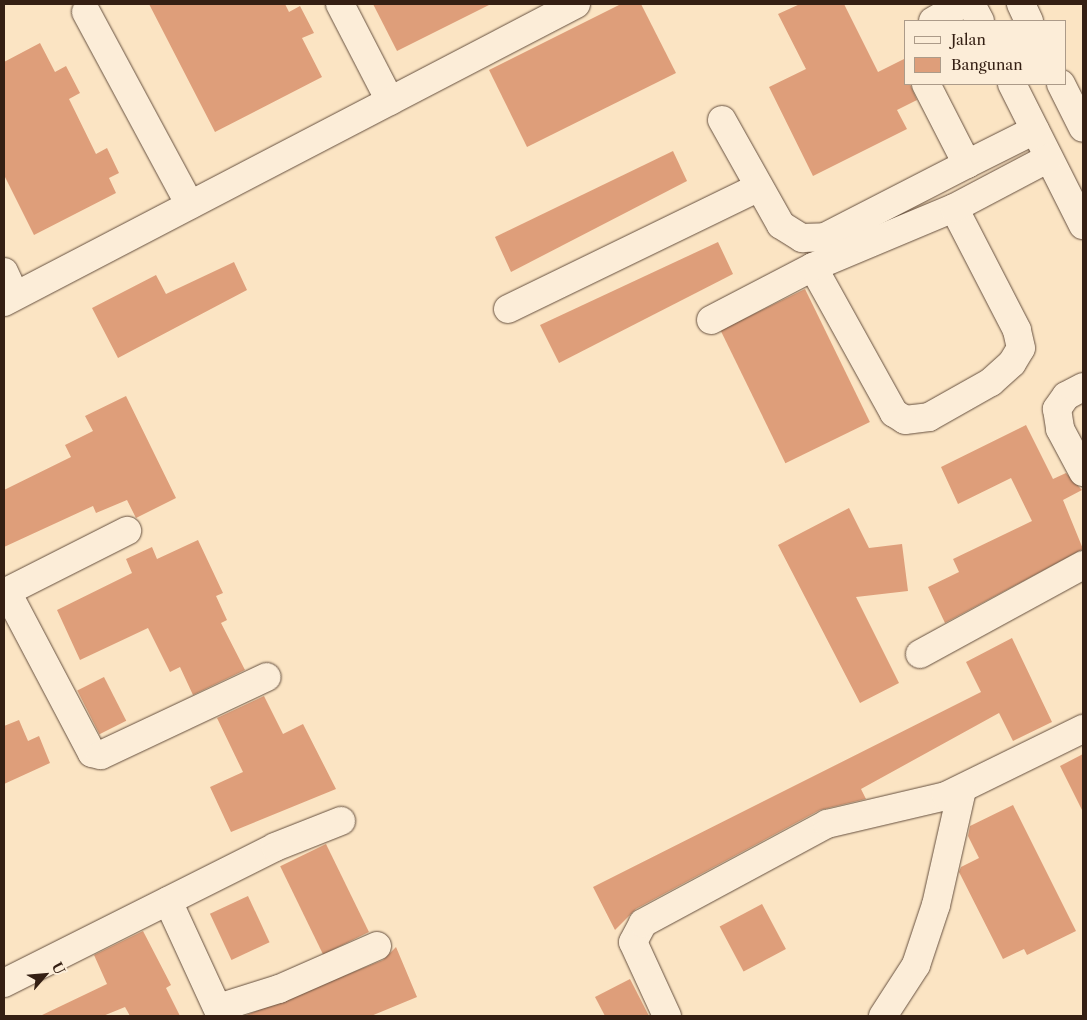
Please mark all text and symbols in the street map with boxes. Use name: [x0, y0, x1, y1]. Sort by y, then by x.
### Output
legend: [904, 20, 1067, 85]
text: Jalan: [951, 30, 986, 49]
text: Bangunan: [951, 55, 1023, 74]
north arrow: [20, 950, 70, 1000]
text: U: [48, 959, 69, 977]

